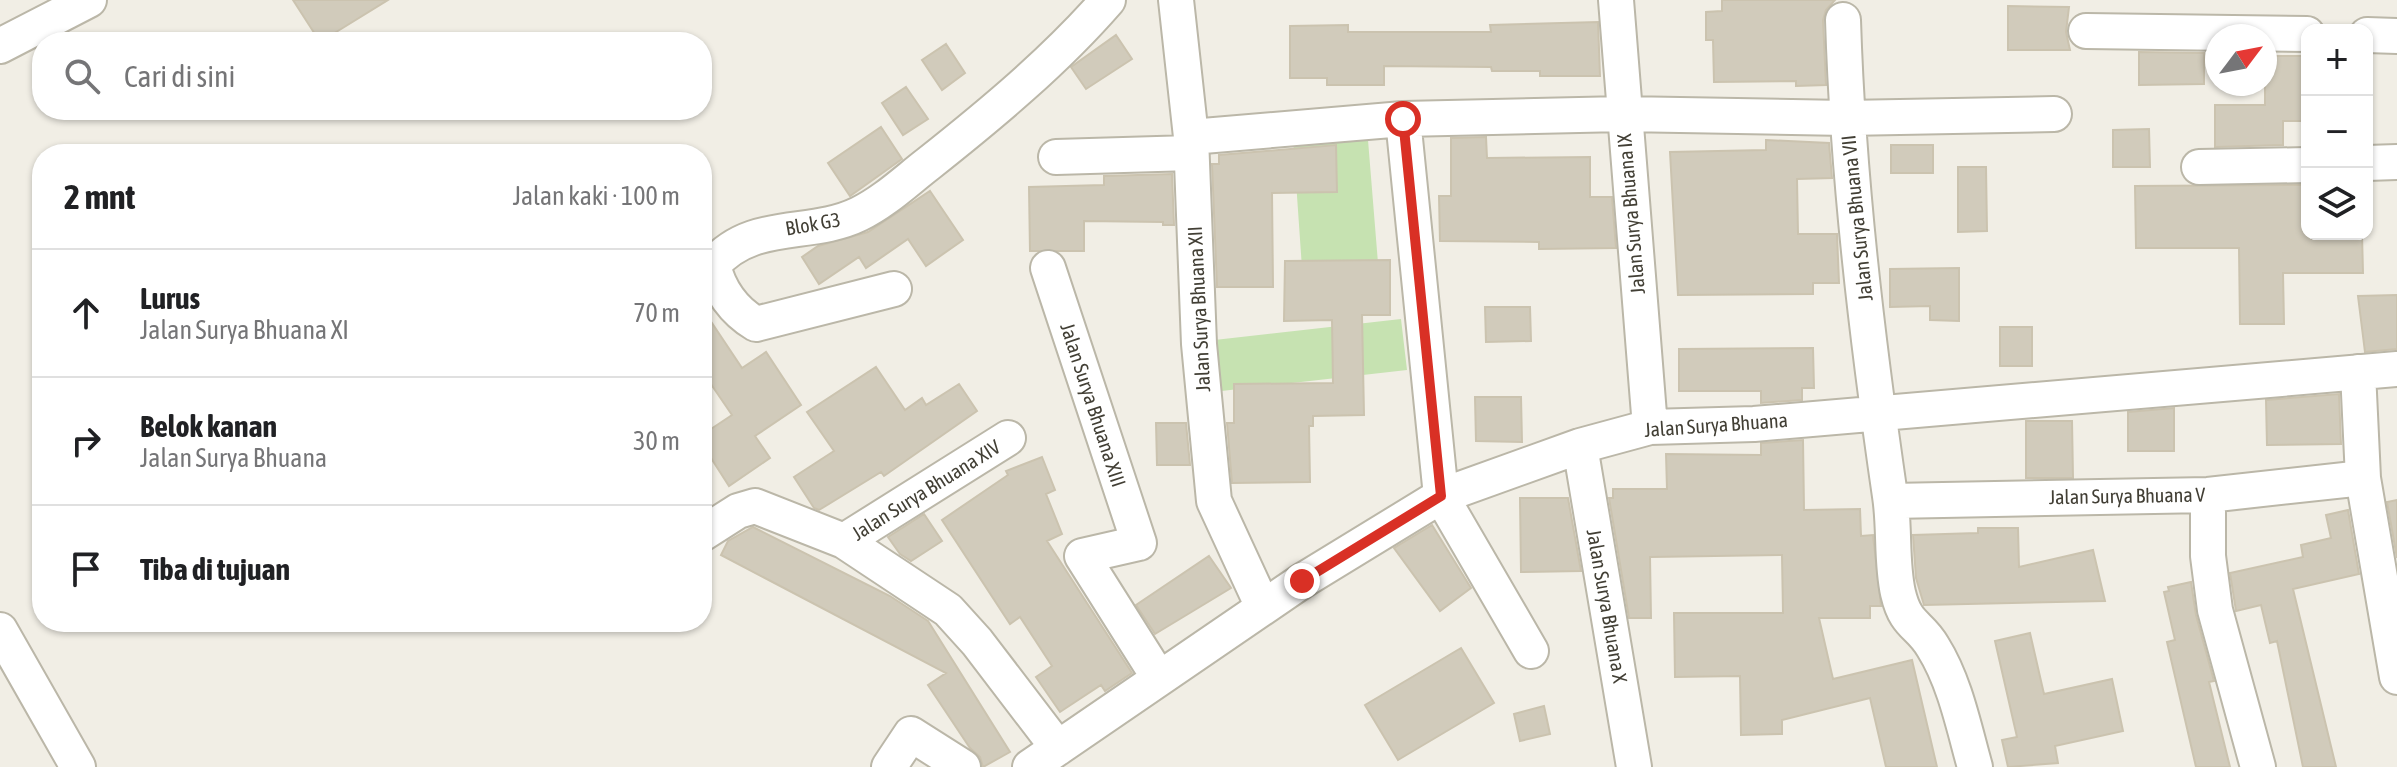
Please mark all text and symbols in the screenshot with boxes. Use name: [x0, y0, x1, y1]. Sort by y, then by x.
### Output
north arrow: [2205, 24, 2277, 96]
map controls: [2301, 24, 2373, 240]
button: +: [2301, 24, 2373, 96]
search box: [32, 32, 712, 120]
icon: search: [60, 54, 104, 98]
text: Cari di sini: [124, 59, 235, 93]
button: −: [2301, 96, 2373, 168]
route start: [1385, 101, 1421, 137]
street label: Jalan Surya Bhuana IX: [1612, 133, 1649, 295]
street label: Jalan Surya Bhuana VII: [1836, 134, 1877, 302]
button: layers: [2301, 168, 2373, 240]
text: 2 mnt: [64, 177, 135, 216]
text: Jalan kaki · 100 m: [513, 181, 680, 211]
street label: Blok G3: [784, 207, 842, 240]
street label: Jalan Surya Bhuana XII: [1183, 226, 1214, 392]
text: Lurus: [140, 281, 200, 315]
icon: ahead: [64, 291, 108, 335]
text: 70 m: [633, 298, 680, 328]
text: Jalan Surya Bhuana XI: [140, 315, 349, 345]
street label: Jalan Surya Bhuana XIII: [1056, 320, 1131, 490]
street label: Jalan Surya Bhuana: [1643, 408, 1789, 441]
text: Belok kanan: [140, 409, 277, 443]
icon: right: [64, 419, 108, 463]
text: 30 m: [633, 426, 680, 456]
street label: Jalan Surya Bhuana XIV: [847, 435, 1004, 545]
text: Jalan Surya Bhuana: [140, 443, 327, 473]
street label: Jalan Surya Bhuana V: [2049, 483, 2206, 508]
street label: Jalan Surya Bhuana X: [1583, 527, 1632, 685]
icon: arrive: [64, 547, 108, 591]
text: Tiba di tujuan: [140, 552, 290, 586]
route end: [1284, 563, 1320, 599]

